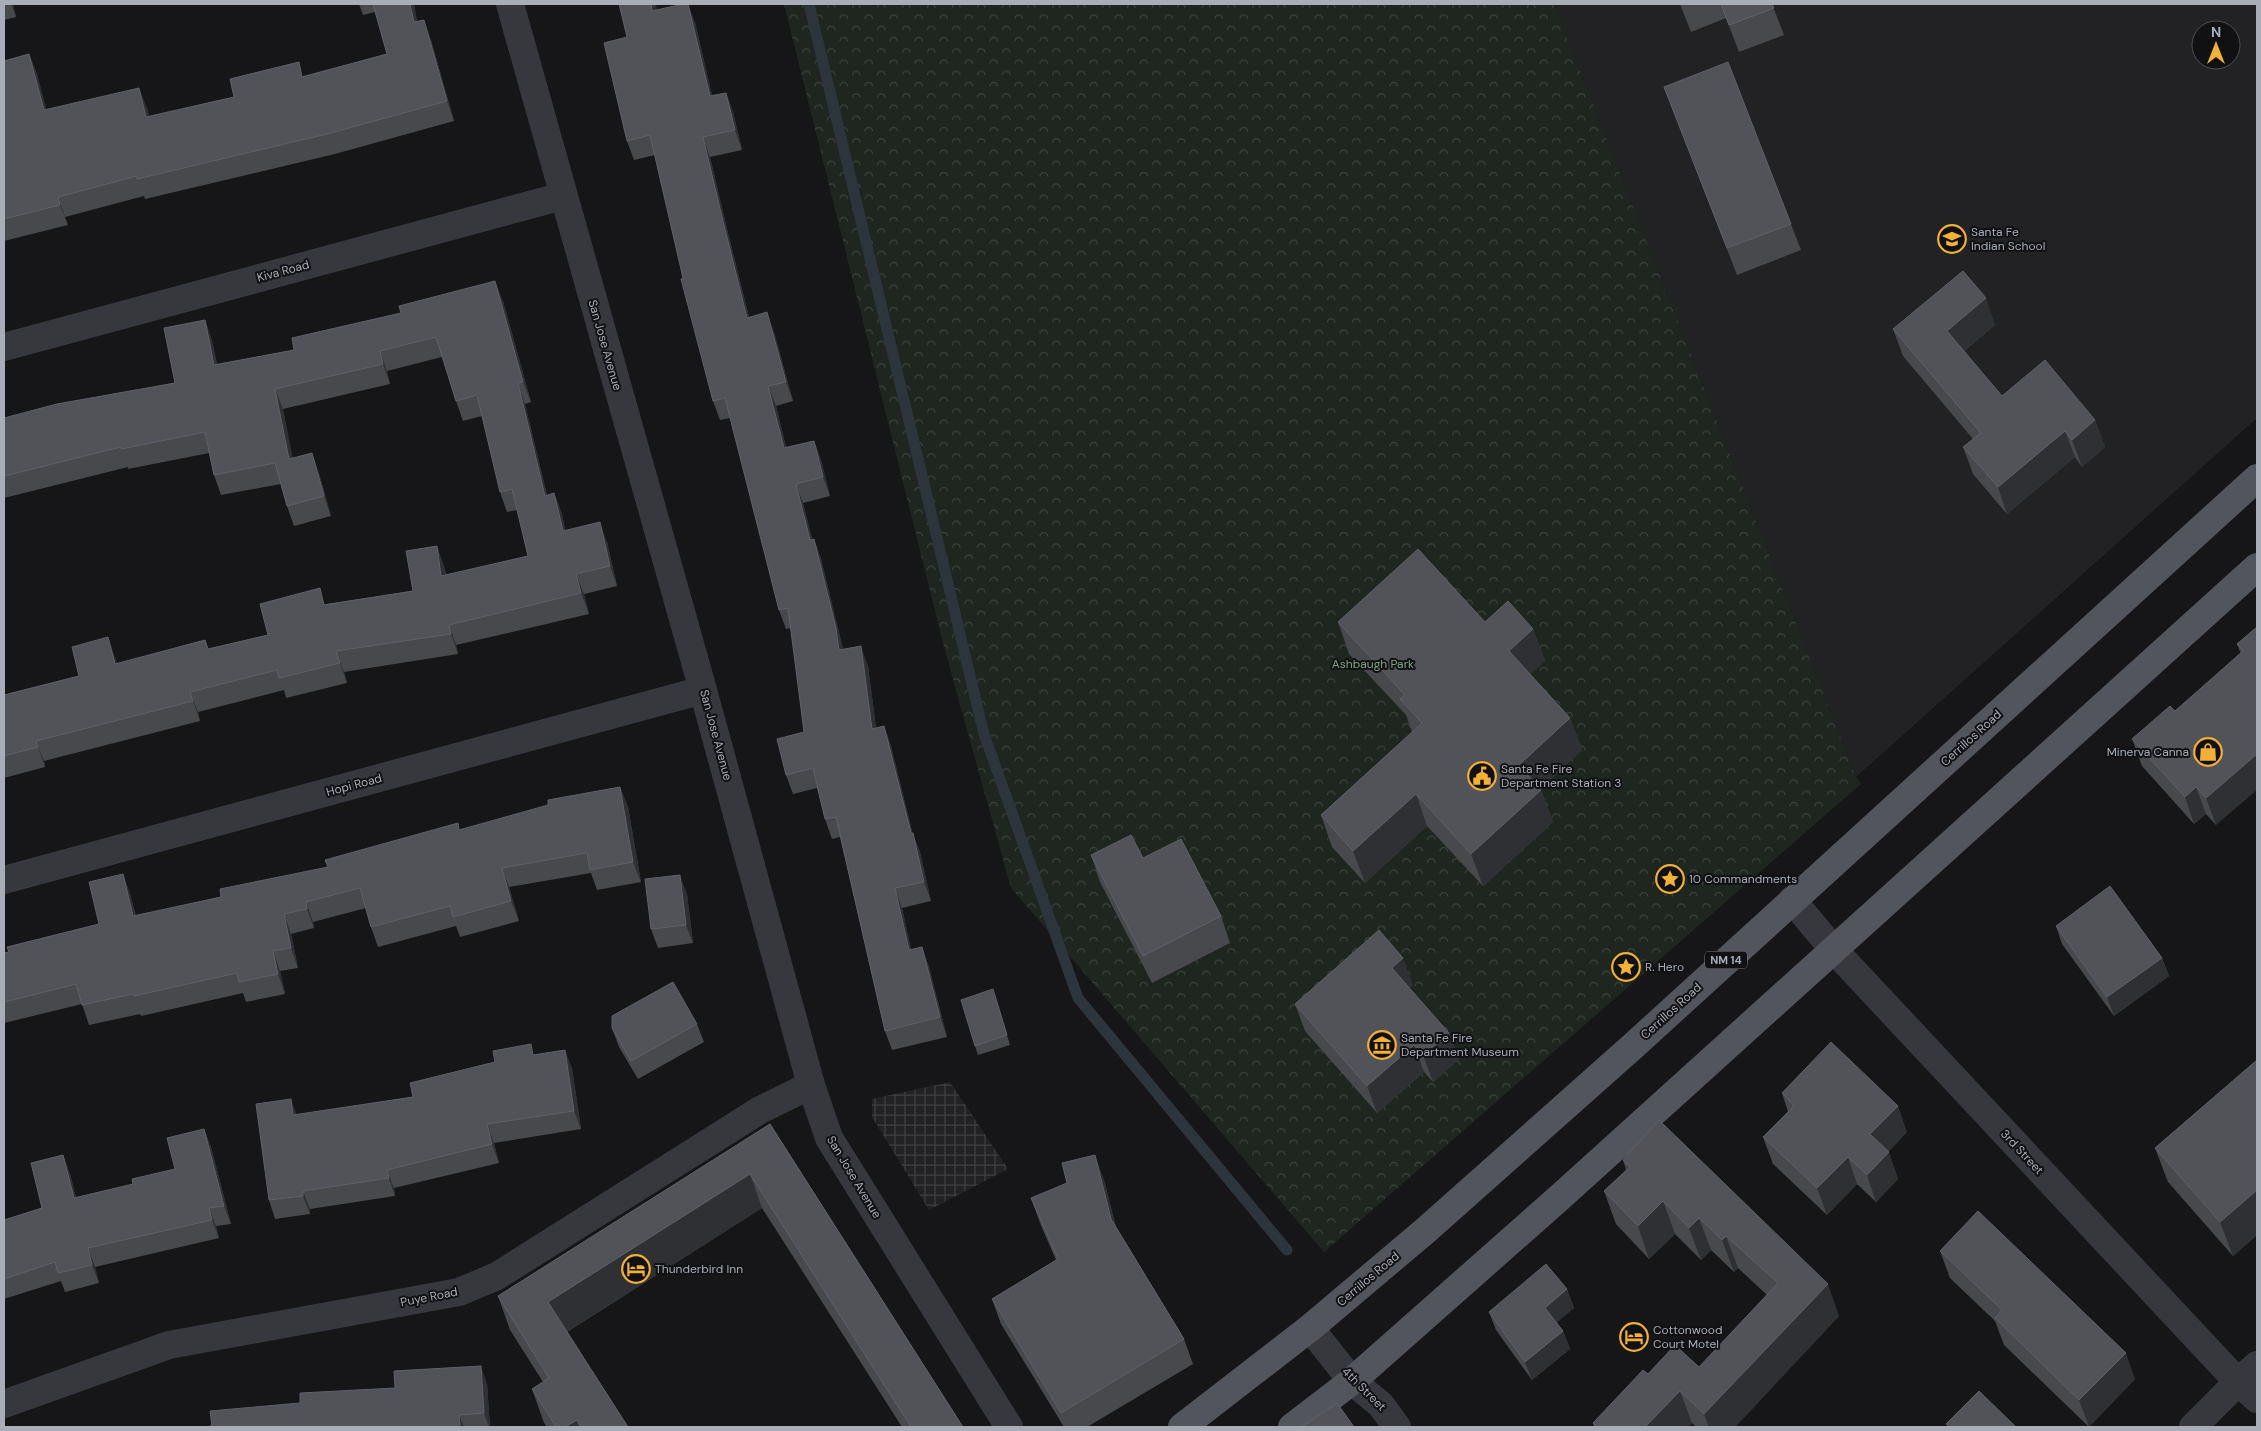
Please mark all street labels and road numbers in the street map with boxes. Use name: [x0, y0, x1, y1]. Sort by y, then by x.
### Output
street label: Kiva Road: [255, 256, 311, 286]
street label: San Jose Avenue: [584, 298, 626, 392]
street label: San Jose Avenue: [696, 688, 736, 782]
street label: Cerrillos Road: [1937, 706, 2005, 770]
street label: Hopi Road: [324, 770, 384, 800]
road number: NM 14: [1705, 952, 1747, 968]
street label: Cerrillos Road: [1637, 979, 1705, 1043]
street label: 3rd Street: [1997, 1126, 2047, 1178]
street label: San Jose Avenue: [823, 1133, 885, 1221]
street label: Cerrillos Road: [1333, 1248, 1403, 1310]
street label: Puye Road: [399, 1284, 459, 1310]
street label: 4th Street: [1339, 1364, 1390, 1415]

